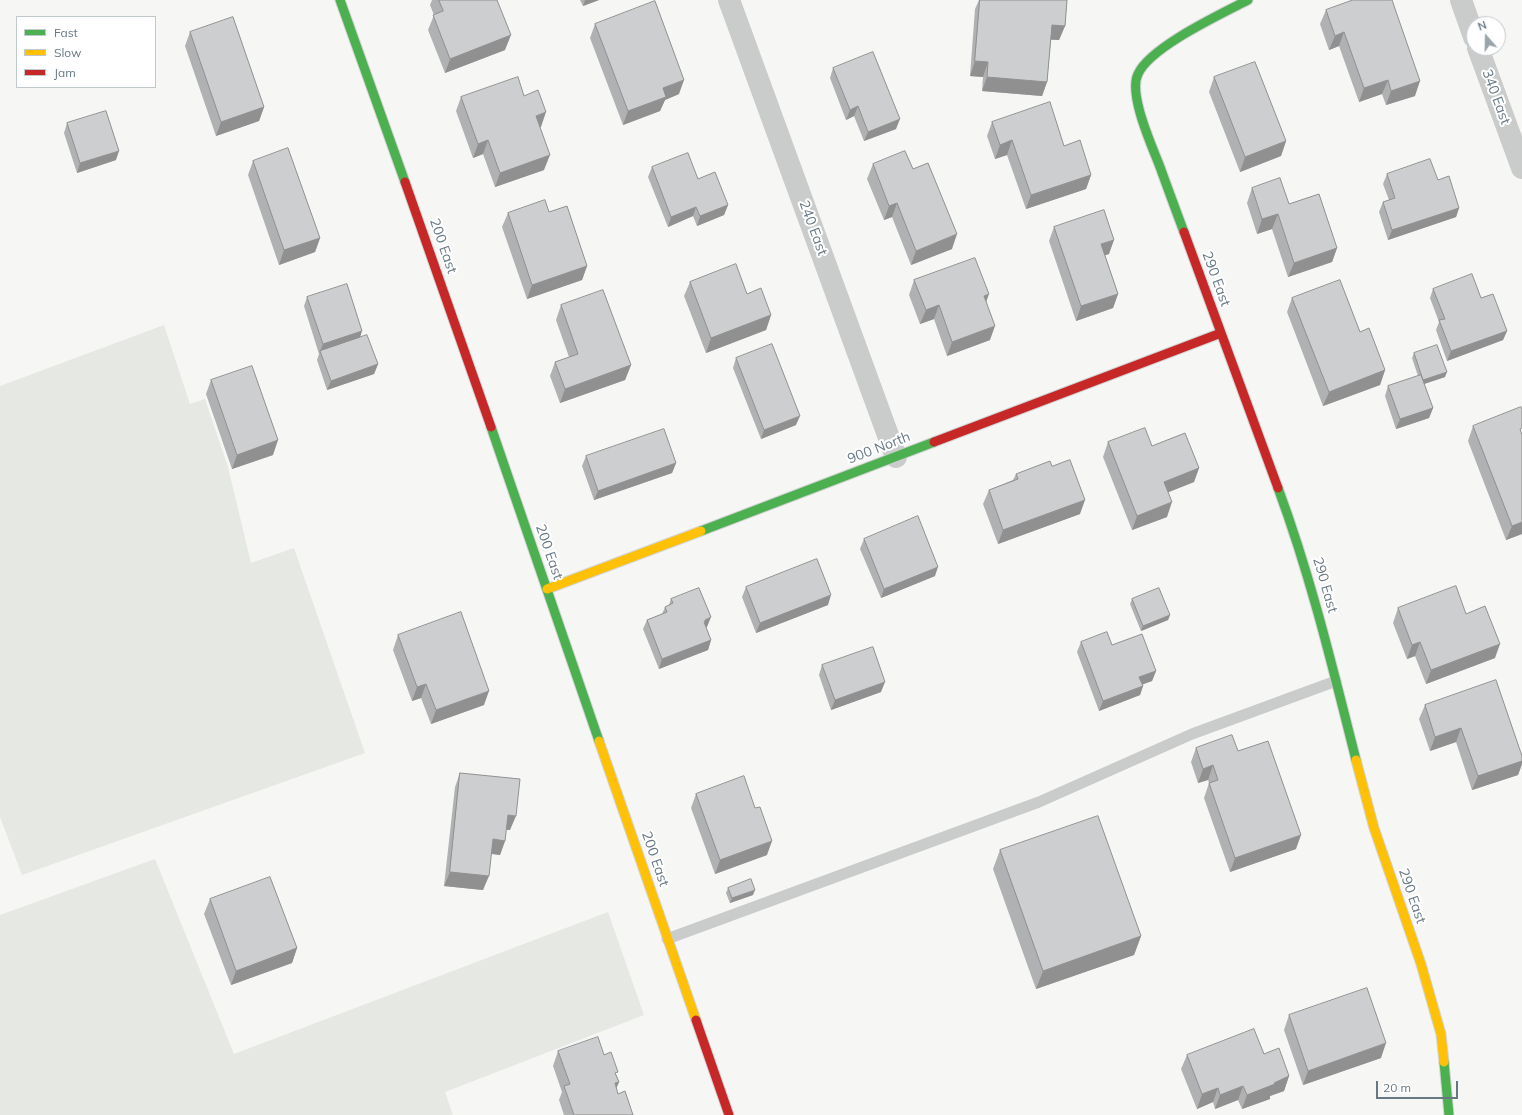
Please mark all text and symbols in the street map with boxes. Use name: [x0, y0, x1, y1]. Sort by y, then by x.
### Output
legend: [16, 16, 156, 88]
north arrow: [1466, 16, 1506, 56]
text: N: [1476, 18, 1489, 34]
text: Fast: [54, 25, 78, 40]
text: Slow: [54, 45, 82, 60]
text: Jam: [54, 65, 76, 80]
street label: 340 East: [1478, 67, 1514, 127]
street label: 240 East: [795, 198, 831, 258]
street label: 200 East: [426, 216, 460, 276]
street label: 290 East: [1198, 249, 1234, 309]
street label: 900 North: [845, 428, 913, 468]
street label: 200 East: [532, 522, 566, 582]
street label: 290 East: [1309, 555, 1341, 615]
street label: 200 East: [638, 829, 672, 889]
street label: 290 East: [1395, 866, 1429, 926]
scale bar: [1378, 1073, 1460, 1099]
text: 20 m: [1383, 1080, 1411, 1095]

